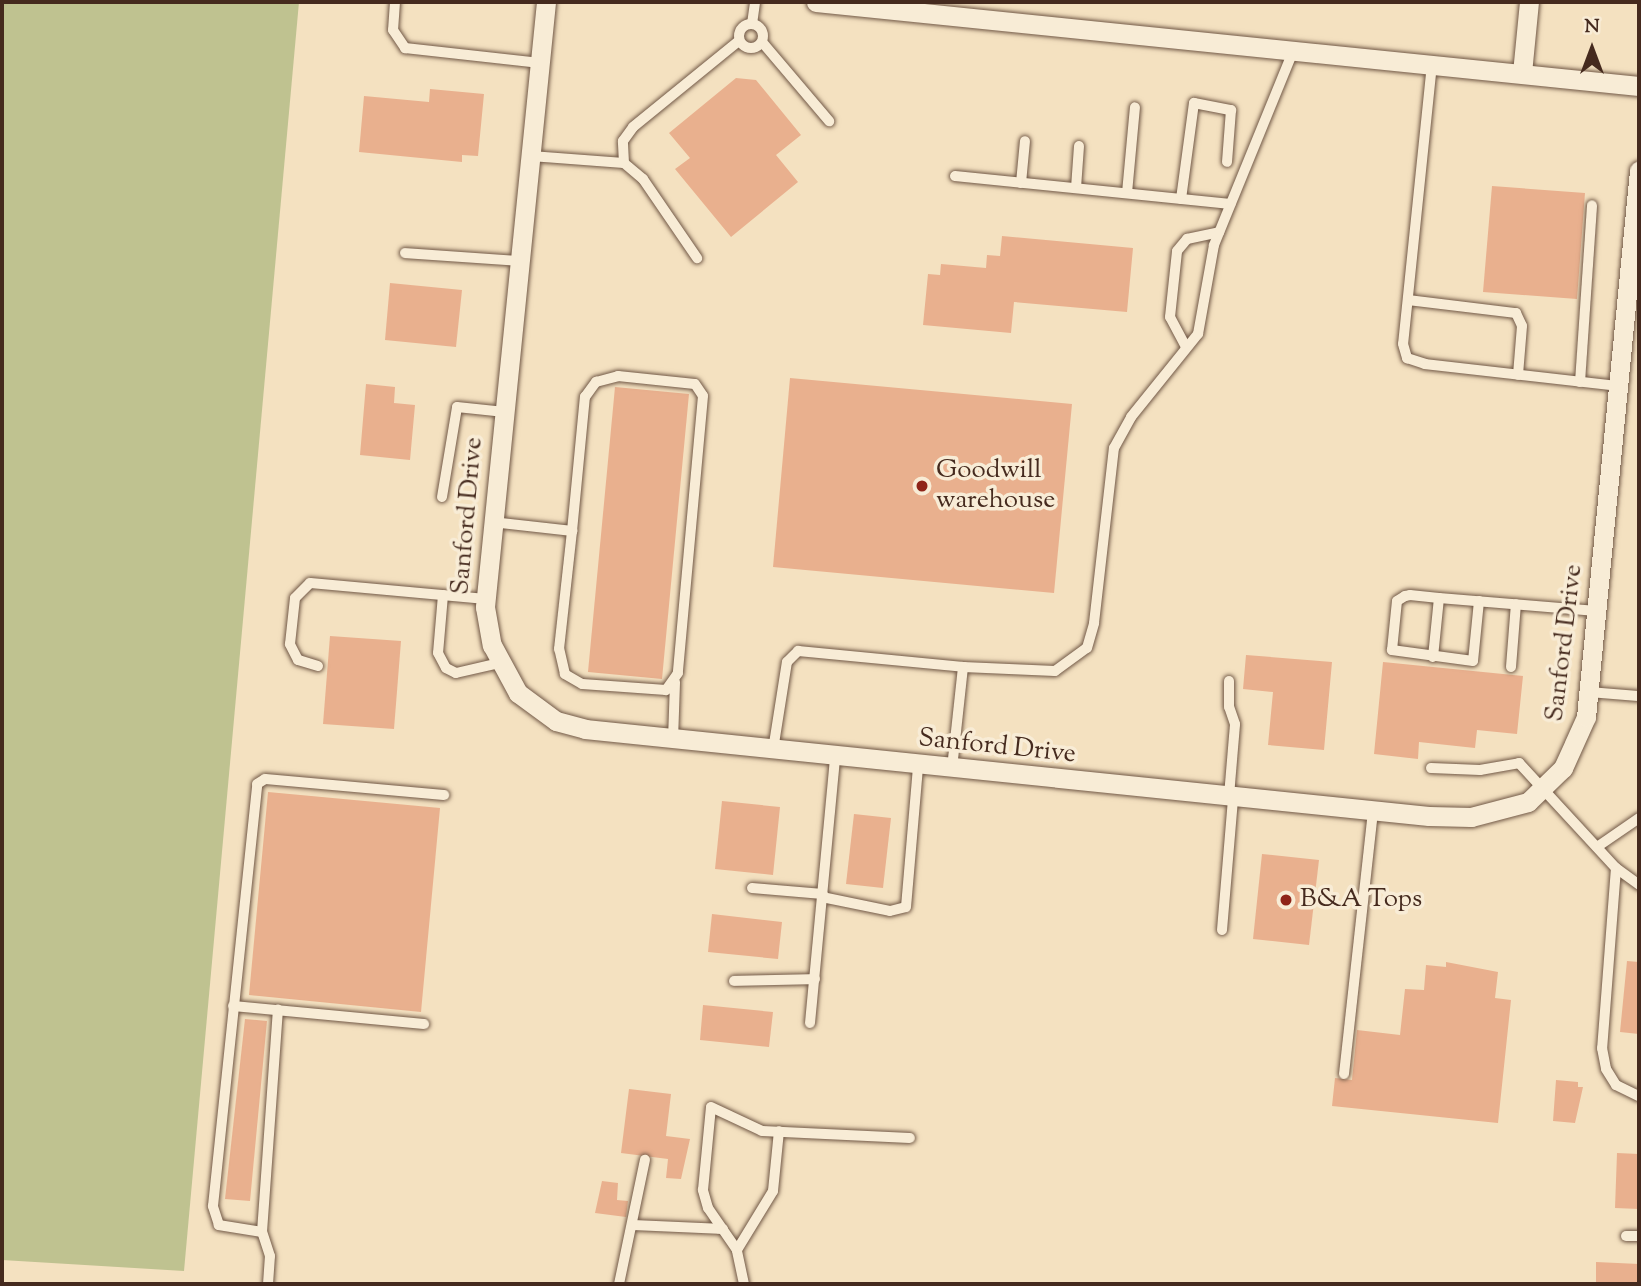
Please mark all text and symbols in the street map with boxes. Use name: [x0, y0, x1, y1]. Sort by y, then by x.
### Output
north arrow: [1557, 14, 1627, 84]
text: N: [1584, 14, 1600, 41]
street label: Sanford Drive: [446, 436, 490, 596]
place label: Goodwill warehouse: [936, 455, 1055, 516]
marker: Goodwill warehouse: [914, 478, 930, 494]
street label: Sanford Drive: [1540, 563, 1590, 723]
street label: Sanford Drive: [917, 723, 1077, 771]
place label: B&A Tops: [1300, 884, 1422, 916]
marker: B&A Tops: [1278, 892, 1294, 908]

